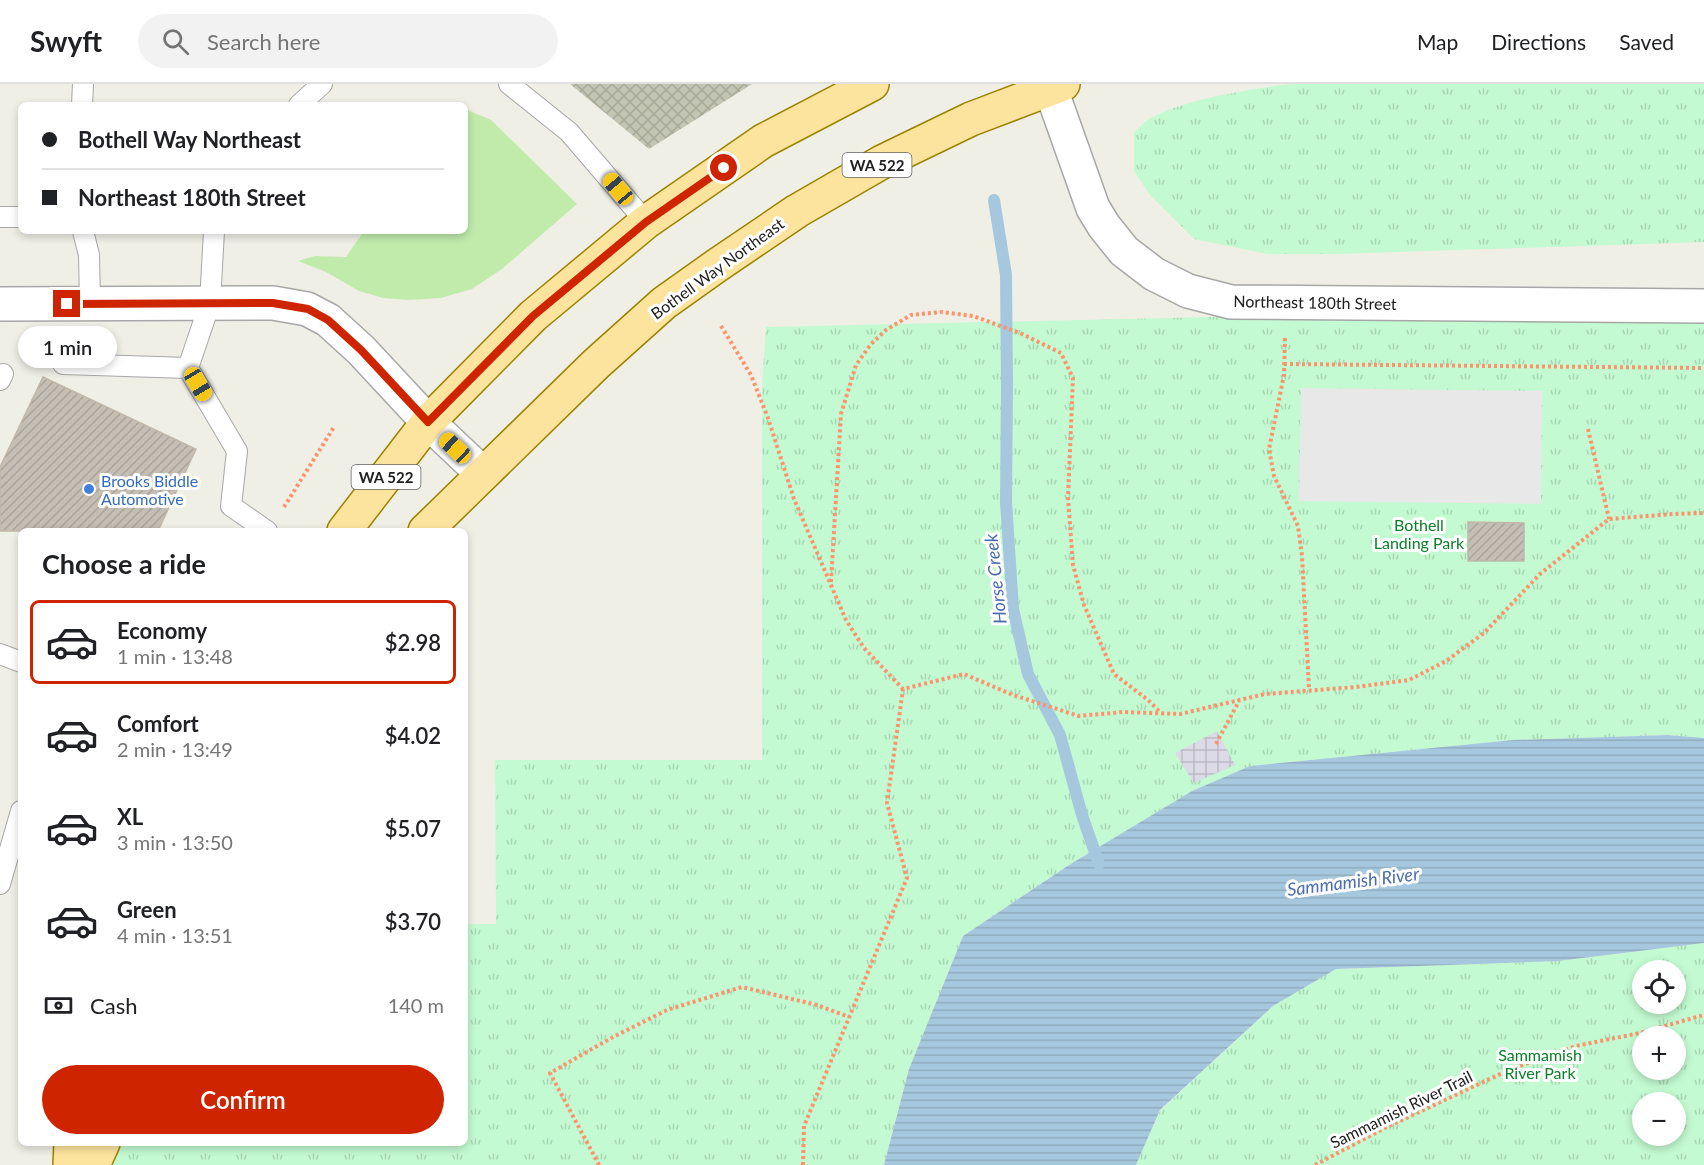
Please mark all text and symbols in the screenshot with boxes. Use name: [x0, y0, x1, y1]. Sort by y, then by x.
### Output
search box: [138, 14, 558, 68]
text: Swyft: [30, 24, 102, 58]
icon: search: [159, 25, 192, 58]
text: Search here: [207, 28, 320, 55]
text: Map: [1417, 29, 1458, 54]
text: Directions: [1491, 29, 1586, 54]
text: Saved: [1619, 29, 1674, 54]
text: Bothell Way Northeast: [78, 126, 301, 153]
road number: WA 522: [842, 153, 912, 177]
route start: [710, 154, 737, 181]
car: [600, 169, 636, 209]
text: Northeast 180th Street: [78, 184, 306, 211]
street label: Bothell Way Northeast: [647, 213, 787, 323]
route end: [53, 290, 80, 317]
street label: Northeast 180th Street: [1233, 291, 1397, 313]
callout: 1 min: [17, 325, 116, 367]
text: 1 min: [43, 335, 92, 359]
car: [181, 364, 215, 404]
car: [436, 429, 474, 467]
road number: WA 522: [352, 465, 420, 489]
place label: Brooks Biddle Automotive: [101, 471, 198, 508]
marker: Brooks Biddle Automotive: [82, 482, 96, 496]
park label: Bothell Landing Park: [1374, 515, 1465, 552]
water label: Horse Creek: [979, 532, 1011, 625]
text: Choose a ride: [42, 547, 206, 580]
icon: car: [45, 615, 99, 669]
text: Economy: [117, 617, 207, 644]
text: $2.98: [385, 629, 441, 656]
text: 1 min · 13:48: [117, 644, 233, 668]
icon: car: [45, 708, 99, 762]
text: Comfort: [117, 710, 199, 737]
text: $4.02: [385, 722, 441, 749]
text: 2 min · 13:49: [117, 737, 233, 761]
icon: car: [45, 801, 99, 855]
text: XL: [117, 803, 143, 830]
text: $5.07: [385, 815, 441, 842]
text: 3 min · 13:50: [117, 830, 233, 854]
water label: Sammamish River: [1286, 862, 1421, 900]
icon: car: [45, 894, 99, 948]
text: Green: [117, 896, 177, 923]
text: $3.70: [385, 908, 441, 935]
text: 4 min · 13:51: [117, 923, 233, 947]
map controls: [1632, 960, 1686, 1146]
button: locate: [1632, 960, 1686, 1014]
icon: cash: [42, 989, 75, 1022]
text: Cash: [90, 992, 137, 1019]
text: 140 m: [388, 993, 444, 1017]
button: +: [1632, 1026, 1686, 1080]
park label: Sammamish River Park: [1498, 1045, 1582, 1082]
button: Confirm: [42, 1065, 444, 1134]
street label: Sammamish River Trail: [1327, 1066, 1475, 1152]
button: −: [1632, 1092, 1686, 1146]

